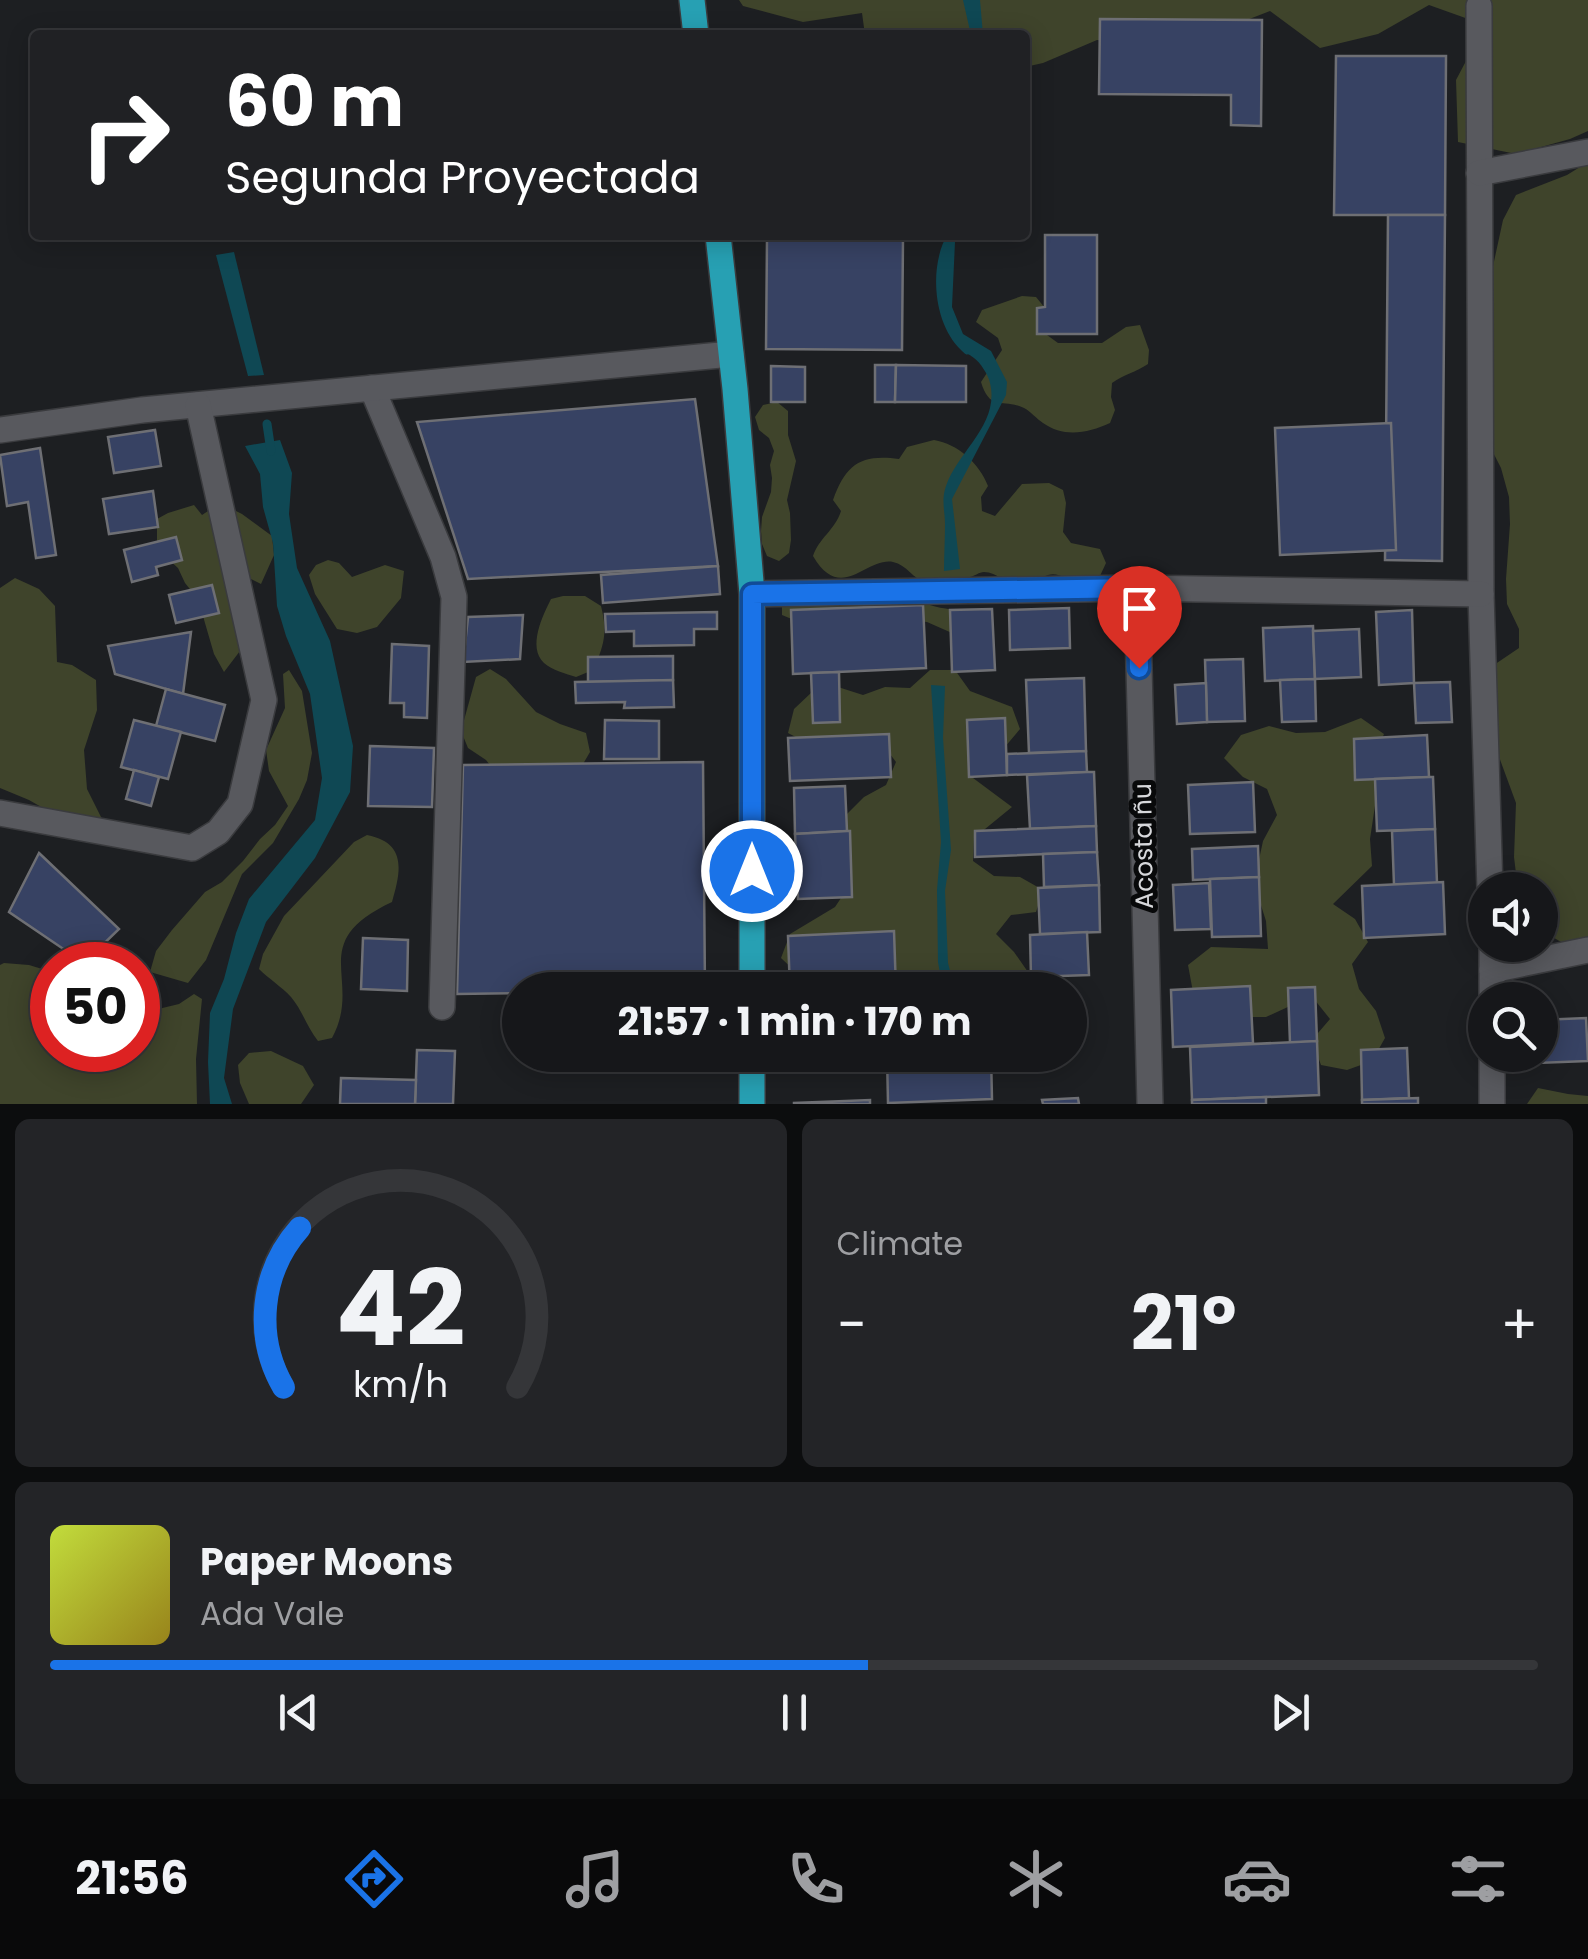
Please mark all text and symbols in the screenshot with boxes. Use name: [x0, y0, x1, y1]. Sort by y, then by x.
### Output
text: 60 m: [225, 52, 404, 151]
icon: right: [60, 70, 190, 200]
text: Segunda Proyectada: [225, 146, 700, 209]
pin: [1097, 566, 1182, 669]
icon: arrive: [1112, 581, 1167, 636]
street label: Acosta ñu: [1125, 783, 1162, 909]
position arrow: [700, 819, 804, 923]
map controls: [1468, 872, 1558, 1072]
button: sound: [1468, 872, 1558, 962]
speed limit sign: 50: [30, 942, 160, 1072]
button: search: [1468, 982, 1558, 1072]
text: 21:57 · 1 min · 170 m: [618, 995, 971, 1048]
text: Climate: [837, 1221, 963, 1266]
text: 42: [336, 1236, 466, 1381]
text: 21°: [1131, 1271, 1237, 1376]
text: −: [837, 1286, 867, 1363]
text: +: [1500, 1286, 1538, 1363]
text: km/h: [353, 1359, 448, 1410]
text: Paper Moons: [200, 1535, 453, 1588]
text: Ada Vale: [200, 1591, 344, 1636]
icon: previous: [271, 1685, 326, 1740]
icon: pause: [767, 1685, 822, 1740]
icon: next: [1263, 1685, 1318, 1740]
icon: directions: [339, 1844, 409, 1914]
icon: music: [560, 1844, 630, 1914]
icon: phone: [781, 1844, 851, 1914]
icon: climate: [1001, 1844, 1071, 1914]
icon: car: [1222, 1844, 1292, 1914]
icon: filters: [1443, 1844, 1513, 1914]
text: 21:56: [75, 1847, 189, 1910]

